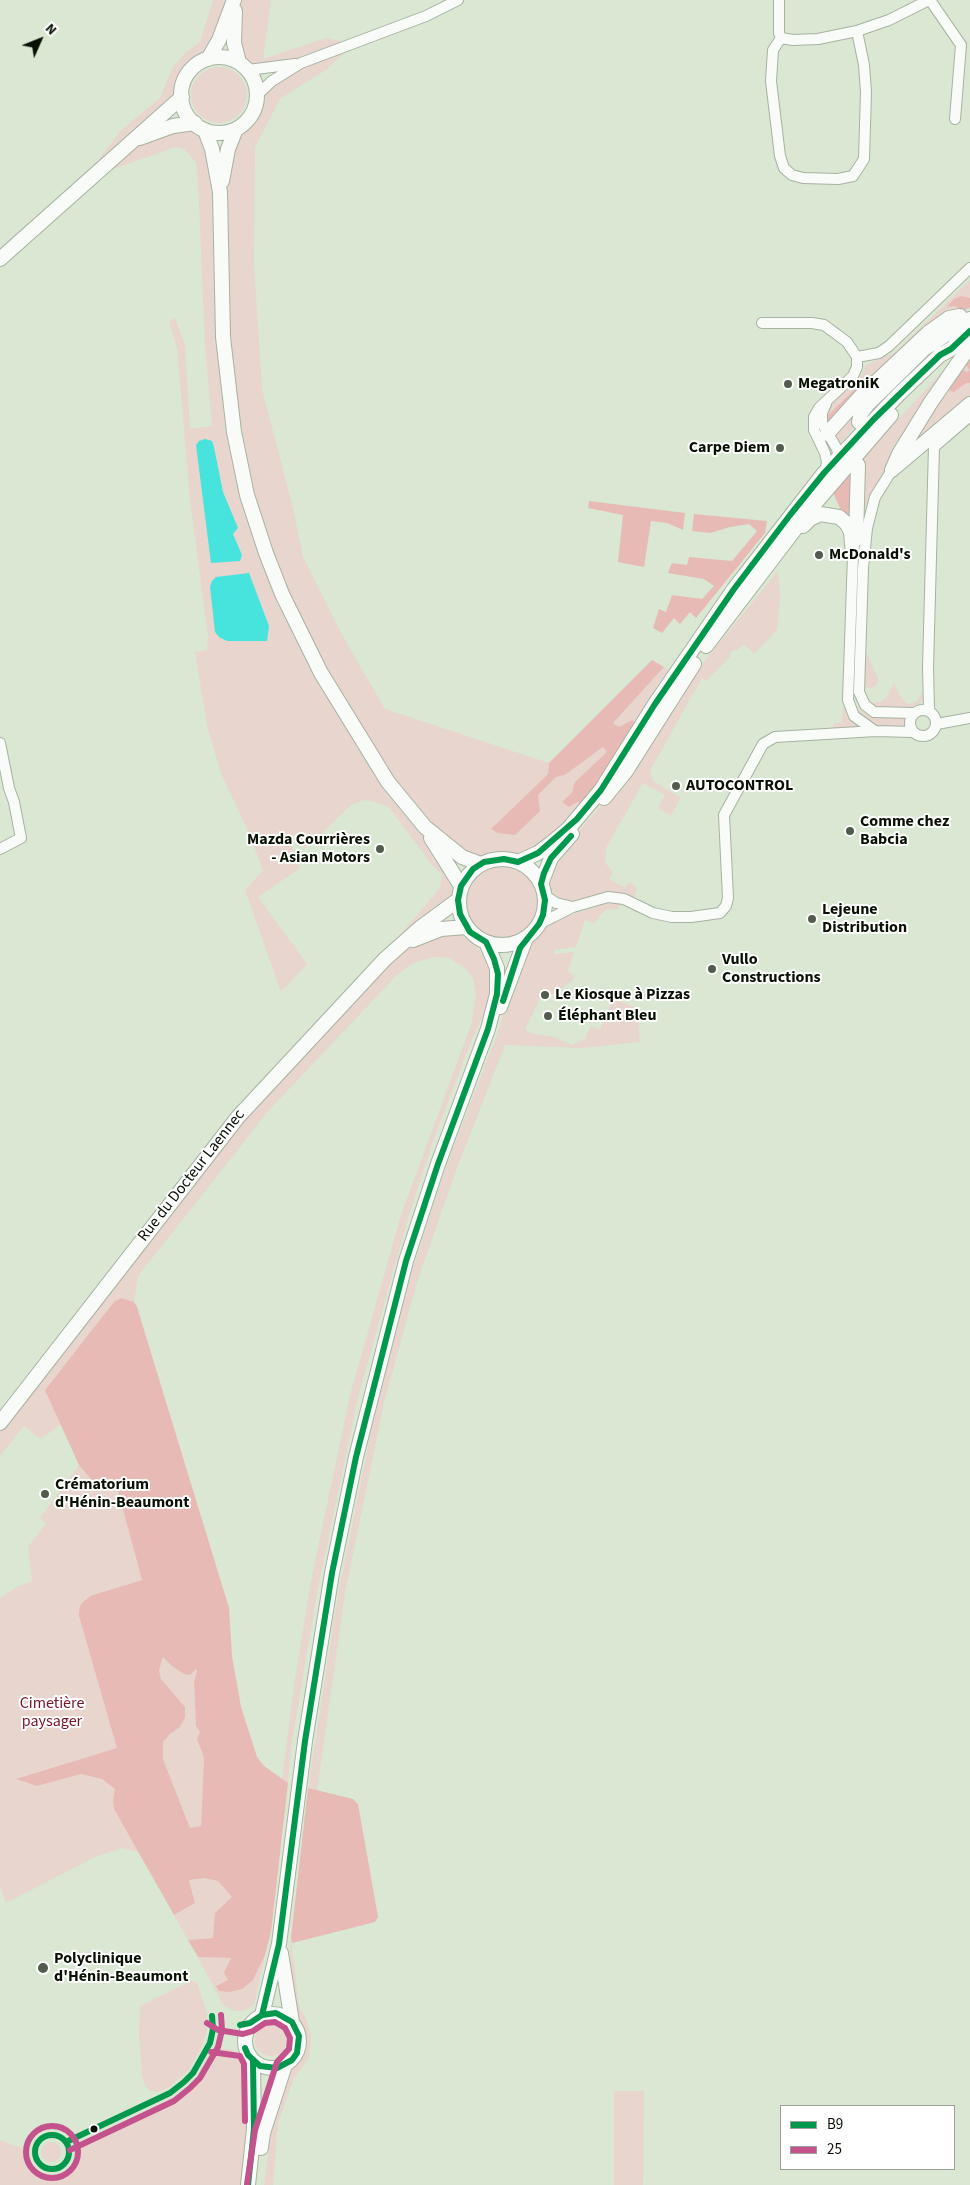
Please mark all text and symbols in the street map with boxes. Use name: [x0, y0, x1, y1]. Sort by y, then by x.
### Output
north arrow: [15, 15, 65, 65]
text: N: [40, 19, 61, 40]
place label: MegatroniK: [798, 374, 879, 394]
marker: MegatroniK: [782, 378, 794, 390]
place label: Carpe Diem: [689, 438, 770, 458]
marker: Carpe Diem: [774, 442, 786, 454]
place label: McDonald's: [829, 545, 911, 565]
marker: McDonald's: [813, 549, 825, 561]
place label: AUTOCONTROL: [686, 776, 793, 796]
marker: AUTOCONTROL: [670, 780, 682, 792]
place label: Comme chez Babcia: [860, 812, 949, 850]
marker: Comme chez Babcia: [844, 825, 856, 837]
place label: Mazda Courrières - Asian Motors: [247, 830, 370, 868]
marker: Mazda Courrières - Asian Motors: [374, 843, 386, 855]
place label: Lejeune Distribution: [822, 900, 907, 938]
marker: Lejeune Distribution: [806, 913, 818, 925]
place label: Vullo Constructions: [722, 950, 821, 988]
marker: Vullo Constructions: [706, 963, 718, 975]
place label: Le Kiosque à Pizzas: [555, 985, 690, 1005]
marker: Le Kiosque à Pizzas: [539, 989, 551, 1001]
place label: Éléphant Bleu: [558, 1006, 656, 1026]
marker: Éléphant Bleu: [542, 1010, 554, 1022]
street label: Rue du Docteur Laennec: [134, 1106, 250, 1246]
place label: Crématorium d'Hénin-Beaumont: [55, 1475, 189, 1513]
marker: Crématorium d'Hénin-Beaumont: [39, 1488, 51, 1500]
park label: Cimetière paysager: [20, 1694, 84, 1732]
place label: Polyclinique d'Hénin-Beaumont: [54, 1949, 188, 1987]
marker: Polyclinique d'Hénin-Beaumont: [36, 1961, 50, 1975]
legend: [780, 2105, 955, 2170]
text: B9: [827, 2114, 843, 2135]
unlabelled marker: [89, 2124, 99, 2134]
text: 25: [827, 2139, 842, 2160]

